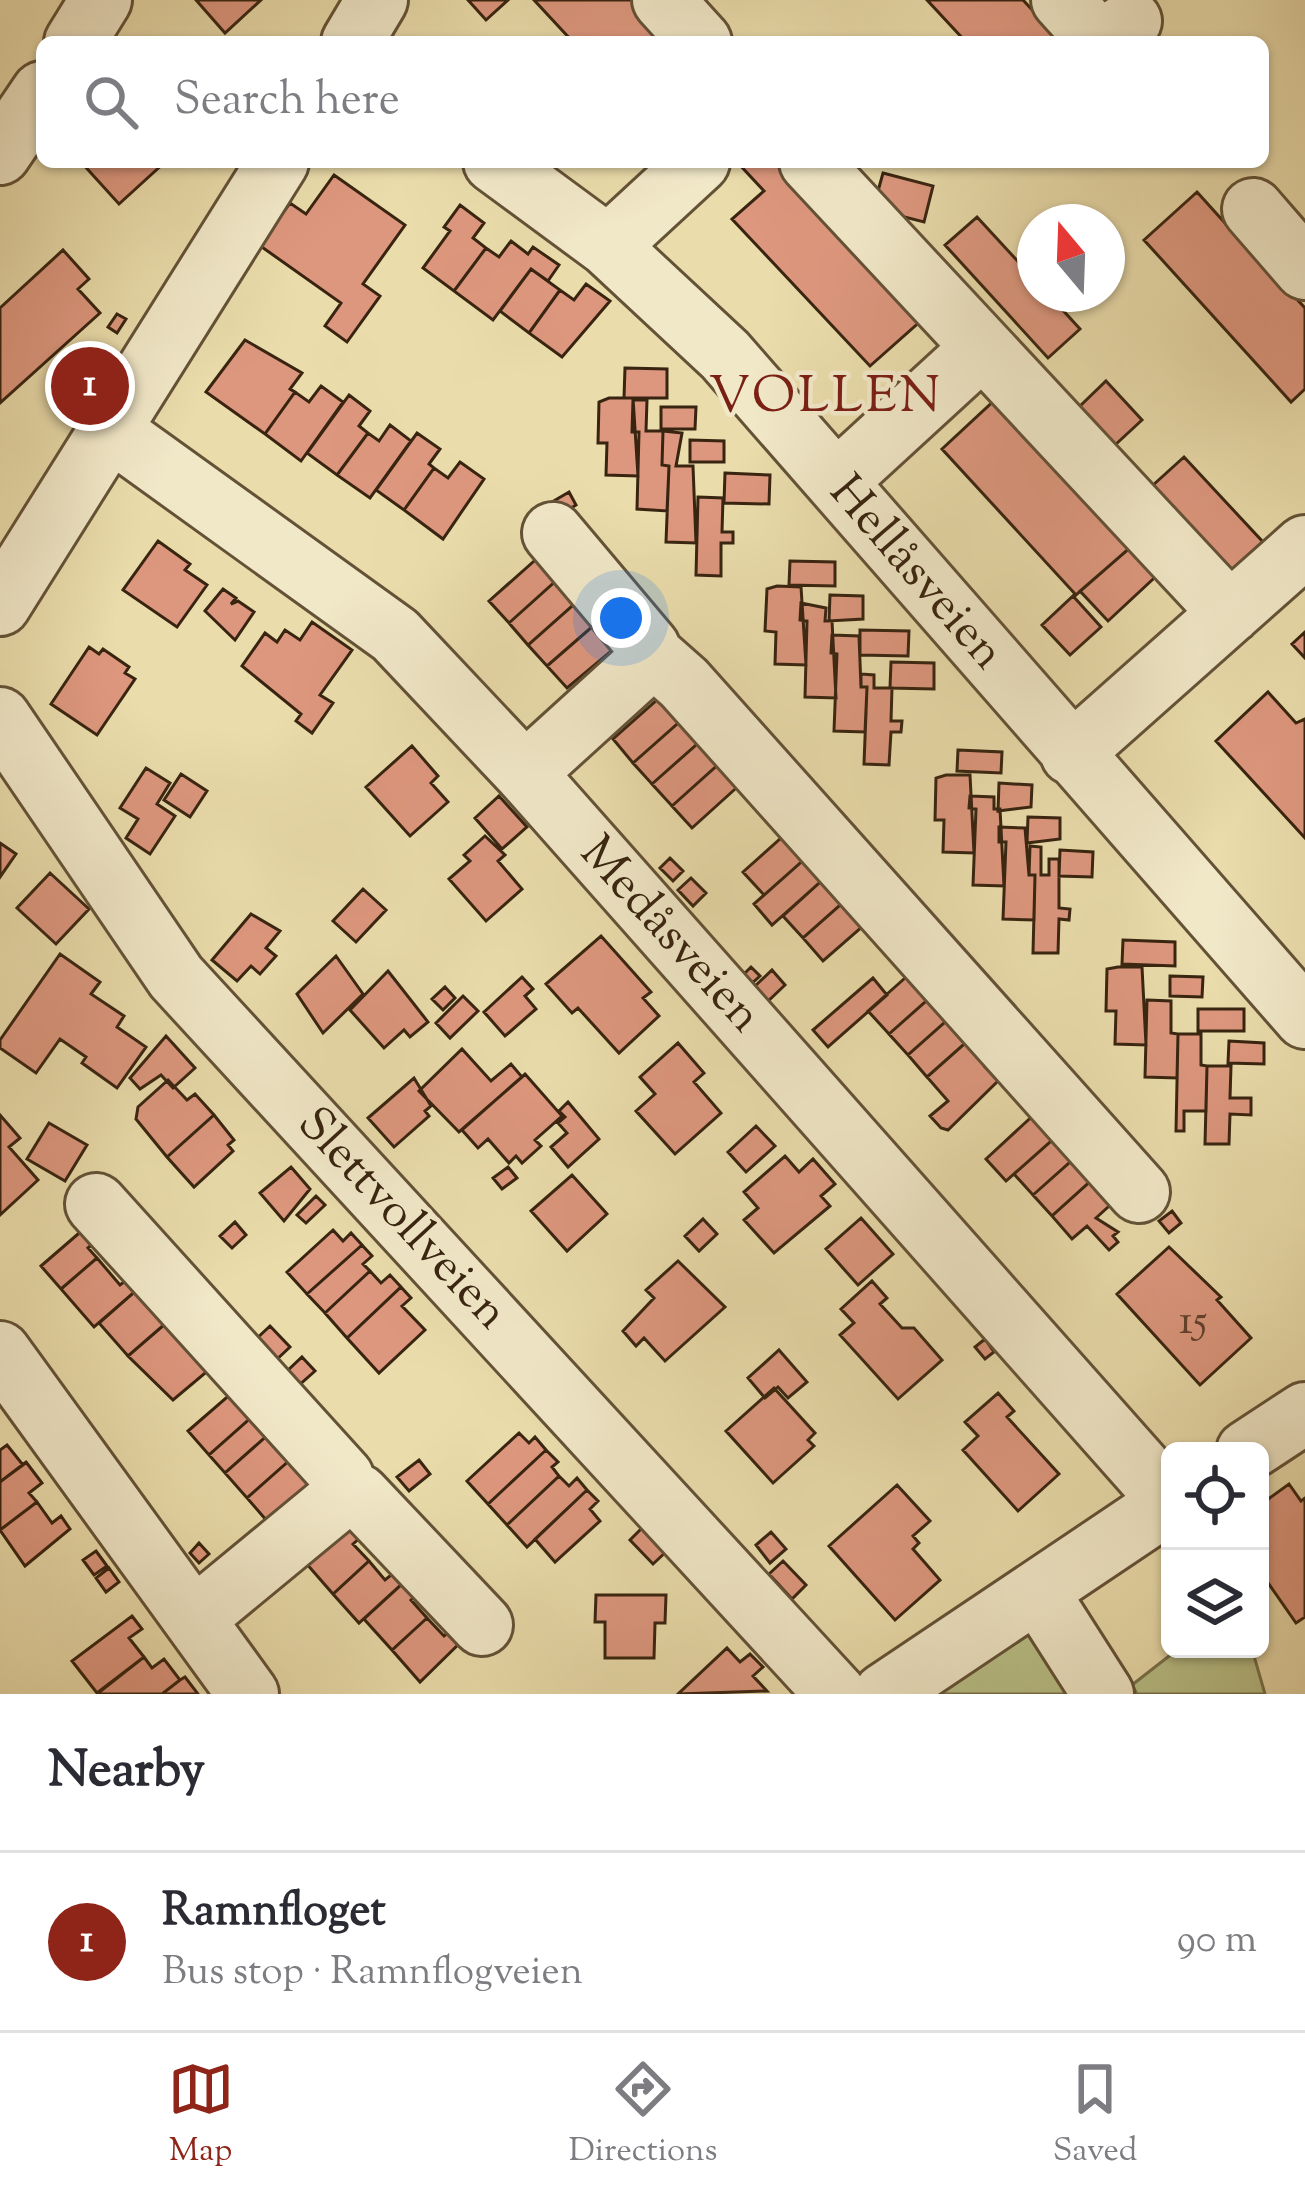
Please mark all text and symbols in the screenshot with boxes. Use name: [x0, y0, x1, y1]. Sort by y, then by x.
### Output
search box: [36, 36, 1269, 168]
icon: search: [78, 69, 144, 135]
text: Search here: [174, 70, 400, 135]
north arrow: [1017, 204, 1125, 312]
pin: 1: [51, 341, 129, 431]
district label: VOLLEN: [709, 362, 943, 435]
street label: Hellåsveien: [811, 462, 1019, 686]
your location: [591, 588, 651, 648]
street label: Medåsveien: [562, 822, 776, 1050]
street label: Slettvollveien: [279, 1093, 523, 1347]
house number: 15: [1179, 1293, 1207, 1353]
map controls: [1161, 1442, 1269, 1658]
button: locate: [1161, 1442, 1269, 1550]
button: layers: [1161, 1550, 1269, 1658]
text: Nearby: [48, 1736, 205, 1809]
text: Ramnfloget: [162, 1881, 386, 1946]
text: 1: [80, 1914, 94, 1970]
text: 90 m: [1177, 1914, 1257, 1970]
text: Bus stop · Ramnflogveien: [162, 1946, 583, 2002]
tab: Map: [168, 2056, 234, 2176]
tab: Directions: [569, 2056, 718, 2176]
tab: Saved: [1053, 2056, 1137, 2176]

